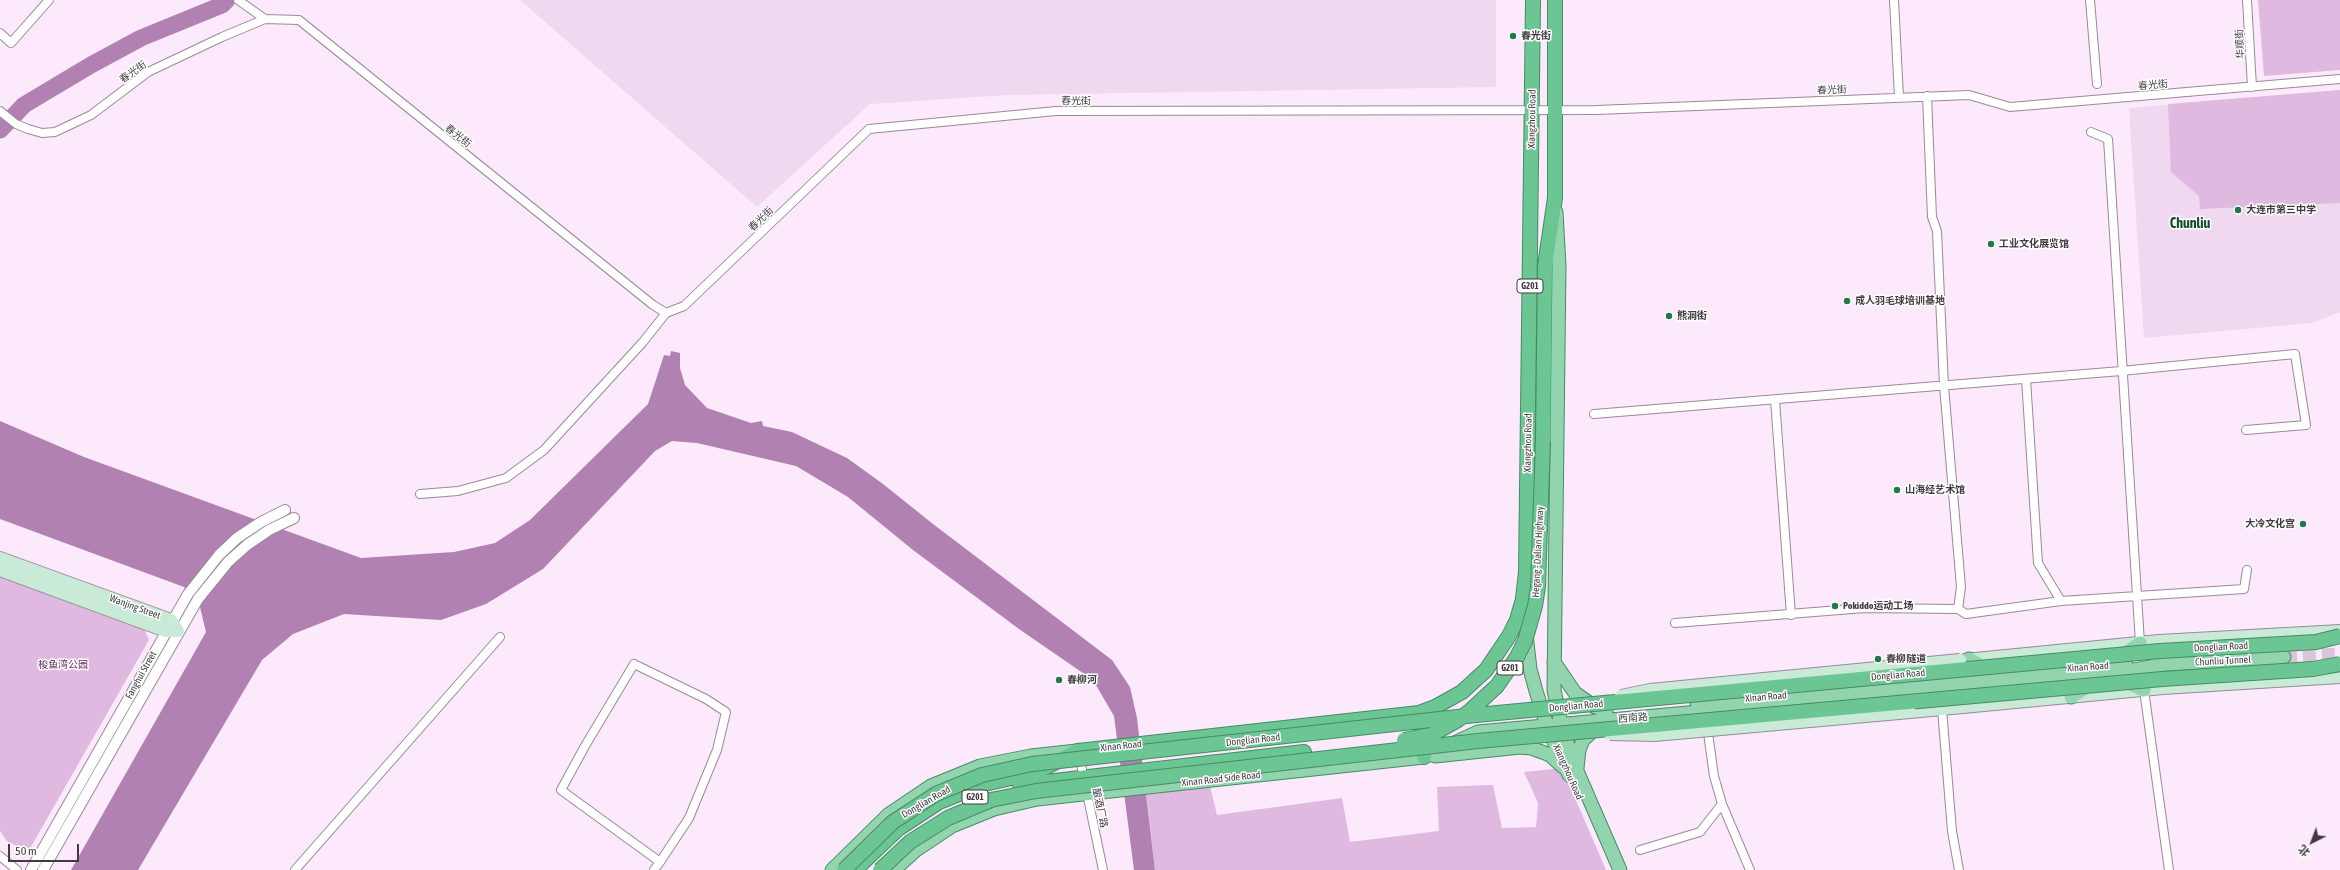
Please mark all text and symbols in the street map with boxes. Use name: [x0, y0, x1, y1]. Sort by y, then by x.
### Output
street label: 华顺街: [2233, 29, 2247, 59]
place label: 春光街: [1521, 30, 1551, 42]
marker: 春光街: [1508, 31, 1518, 41]
street label: 春光街: [117, 58, 149, 86]
street label: 春光街: [2138, 78, 2168, 92]
street label: 春光街: [1817, 83, 1847, 97]
street label: Xiangzhou Road: [1525, 89, 1539, 149]
street label: 春光街: [1061, 95, 1091, 107]
street label: 春光街: [443, 122, 473, 150]
street label: 春光街: [746, 204, 776, 234]
place label: 大连市第三中学: [2246, 204, 2316, 216]
marker: 大连市第三中学: [2233, 205, 2243, 215]
district label: Chunliu: [2170, 216, 2210, 232]
place label: 工业文化展览馆: [1999, 238, 2069, 250]
marker: 工业文化展览馆: [1986, 239, 1996, 249]
road number: G201: [1517, 279, 1543, 293]
place label: 成人羽毛球培训基地: [1855, 295, 1945, 307]
marker: 成人羽毛球培训基地: [1842, 296, 1852, 306]
place label: 熊洞街: [1677, 310, 1707, 322]
marker: 熊洞街: [1664, 311, 1674, 321]
street label: Xiangzhou Road: [1521, 413, 1535, 473]
place label: 山海经艺术馆: [1905, 484, 1965, 496]
marker: 山海经艺术馆: [1892, 485, 1902, 495]
street label: Hegang - Dalian Highway: [1530, 506, 1546, 598]
place label: 大冷文化宫: [2245, 518, 2295, 530]
marker: 大冷文化宫: [2298, 519, 2308, 529]
street label: Wanjing Street: [108, 592, 162, 622]
place label: Pokiddo运动工场: [1843, 600, 1913, 612]
marker: Pokiddo运动工场: [1830, 601, 1840, 611]
street label: Donglian Road: [2194, 640, 2248, 654]
street label: Fanghui Street: [123, 649, 159, 701]
place label: 春柳隧道: [1886, 653, 1926, 665]
marker: 春柳隧道: [1873, 654, 1883, 664]
street label: Chunliu Tunnel: [2195, 654, 2251, 668]
park label: 梭鱼湾公园: [38, 659, 88, 671]
street label: Xinan Road: [2067, 660, 2109, 674]
road number: G201: [1497, 661, 1523, 675]
street label: Donglian Road: [1870, 667, 1926, 683]
place label: 春柳河: [1067, 674, 1097, 686]
marker: 春柳河: [1054, 675, 1064, 685]
street label: Xinan Road: [1745, 689, 1787, 705]
street label: Donglian Road: [1548, 698, 1604, 714]
street label: 西南路: [1618, 711, 1648, 725]
street label: Donglian Road: [1225, 731, 1281, 749]
street label: Xinan Road: [1100, 738, 1142, 754]
street label: Xiangzhou Road: [1551, 743, 1585, 801]
street label: Xinan Road Side Road: [1181, 769, 1261, 789]
street label: Donglian Road: [899, 783, 953, 821]
street label: 酿酒厂路: [1090, 787, 1110, 829]
road number: G201: [962, 790, 988, 804]
north arrow: [2292, 822, 2332, 862]
scale bar: [10, 836, 81, 862]
text: 北: [2296, 843, 2312, 859]
text: 50 m: [15, 844, 37, 858]

